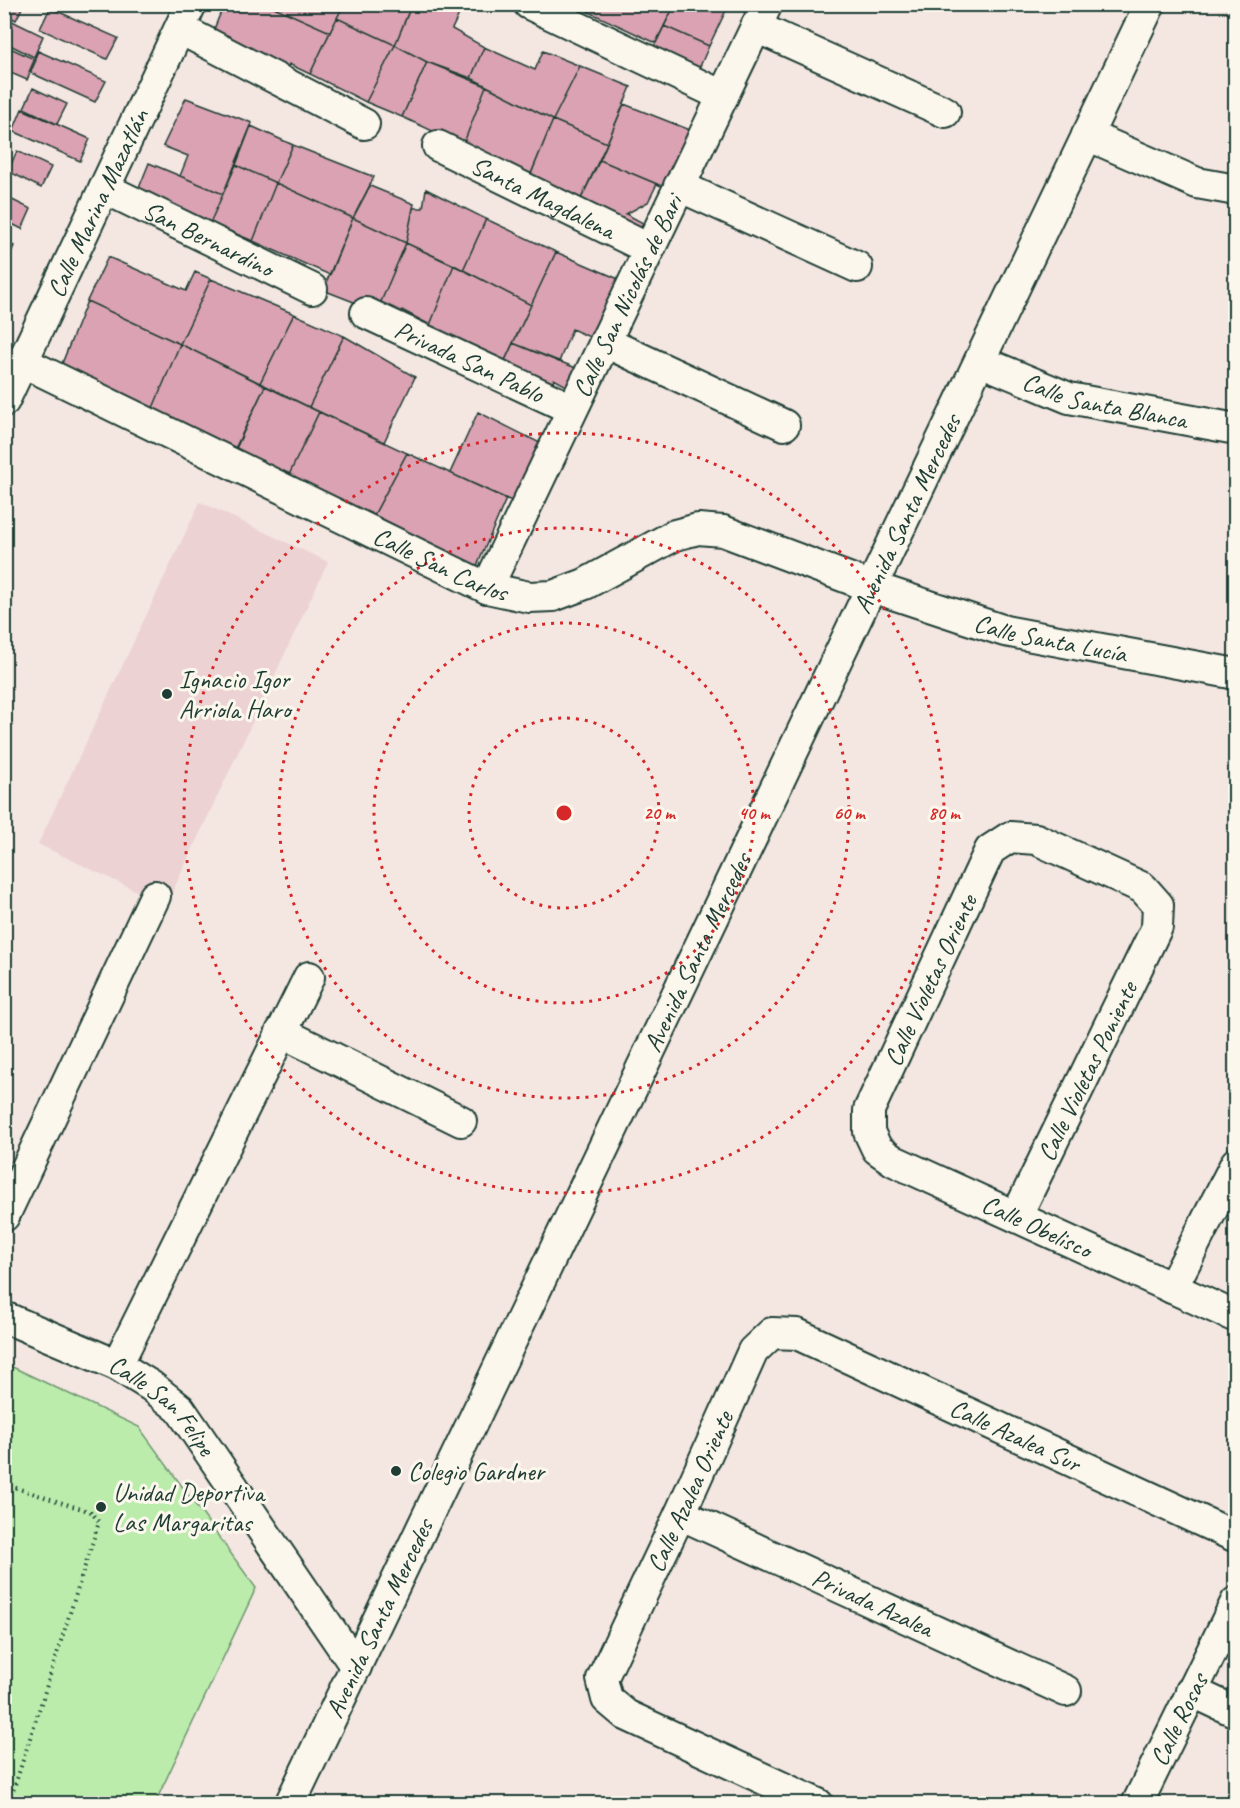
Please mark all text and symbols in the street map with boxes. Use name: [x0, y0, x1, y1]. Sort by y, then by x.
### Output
street label: Calle Marina Mazatlán: [39, 102, 157, 303]
street label: Santa Magdalena: [465, 149, 622, 248]
street label: Calle San Nicolás de Bari: [565, 187, 691, 403]
street label: San Bernardino: [138, 194, 281, 286]
street label: Privada San Pablo: [389, 313, 550, 411]
street label: Calle Santa Blanca: [1018, 365, 1192, 437]
street label: Avenida Santa Mercedes: [845, 407, 969, 619]
street label: Calle San Carlos: [368, 519, 512, 609]
street label: Calle Santa Lucía: [970, 606, 1131, 671]
place label: Ignacio Igor Arriola Haro: [179, 663, 293, 726]
marker: Ignacio Igor Arriola Haro: [160, 687, 174, 701]
text: 20 m: [644, 802, 676, 824]
text: 40 m: [739, 802, 771, 824]
text: 60 m: [833, 802, 866, 824]
text: 80 m: [929, 802, 961, 824]
centre of rings: [554, 803, 574, 823]
street label: Avenida Santa Mercedes: [636, 846, 760, 1057]
street label: Calle Violetas Oriente: [876, 888, 985, 1071]
street label: Calle Violetas Poniente: [1030, 974, 1146, 1167]
street label: Calle Obelisco: [977, 1187, 1099, 1267]
street label: Calle San Felipe: [104, 1348, 224, 1463]
street label: Calle Azalea Sur: [945, 1391, 1087, 1481]
street label: Calle Azalea Oriente: [639, 1405, 742, 1577]
place label: Colegio Gardner: [408, 1455, 547, 1488]
marker: Colegio Gardner: [389, 1464, 403, 1478]
place label: Unidad Deportiva Las Margaritas: [113, 1476, 266, 1539]
marker: Unidad Deportiva Las Margaritas: [94, 1500, 108, 1514]
street label: Avenida Santa Mercedes: [318, 1512, 442, 1723]
street label: Privada Azalea: [807, 1561, 940, 1646]
street label: Calle Rosas: [1142, 1666, 1216, 1771]

